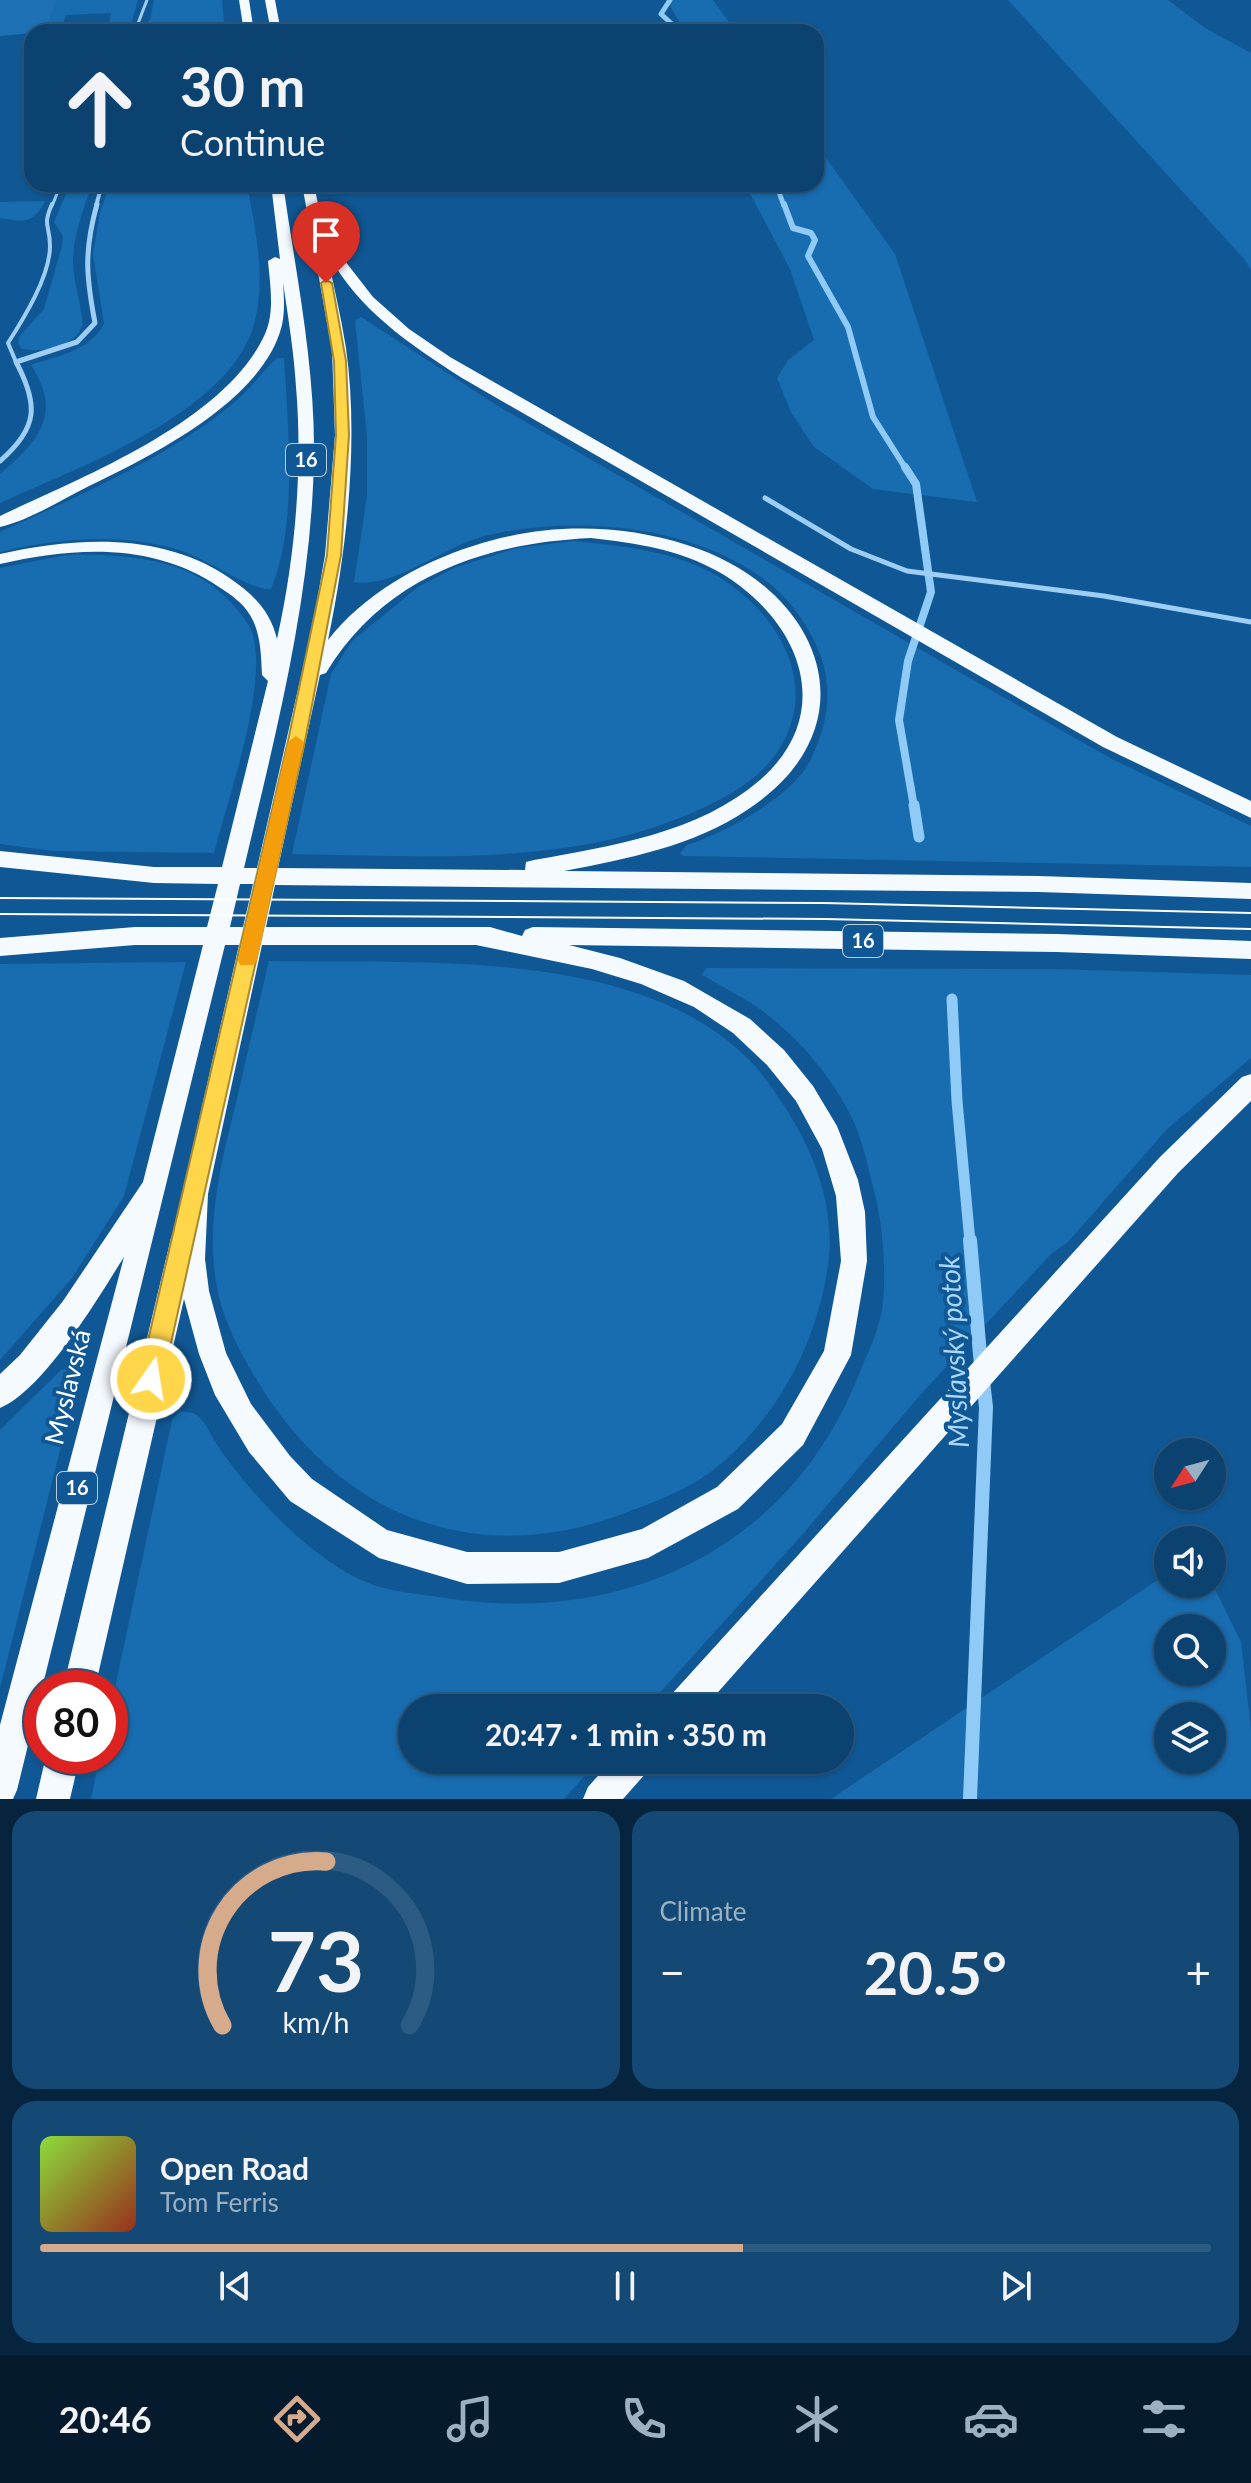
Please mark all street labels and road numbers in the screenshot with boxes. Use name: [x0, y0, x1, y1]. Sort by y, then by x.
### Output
road number: 16: [286, 444, 326, 476]
road number: 16: [843, 925, 883, 957]
street label: Myslavská: [37, 1326, 97, 1448]
road number: 16: [57, 1472, 97, 1504]

